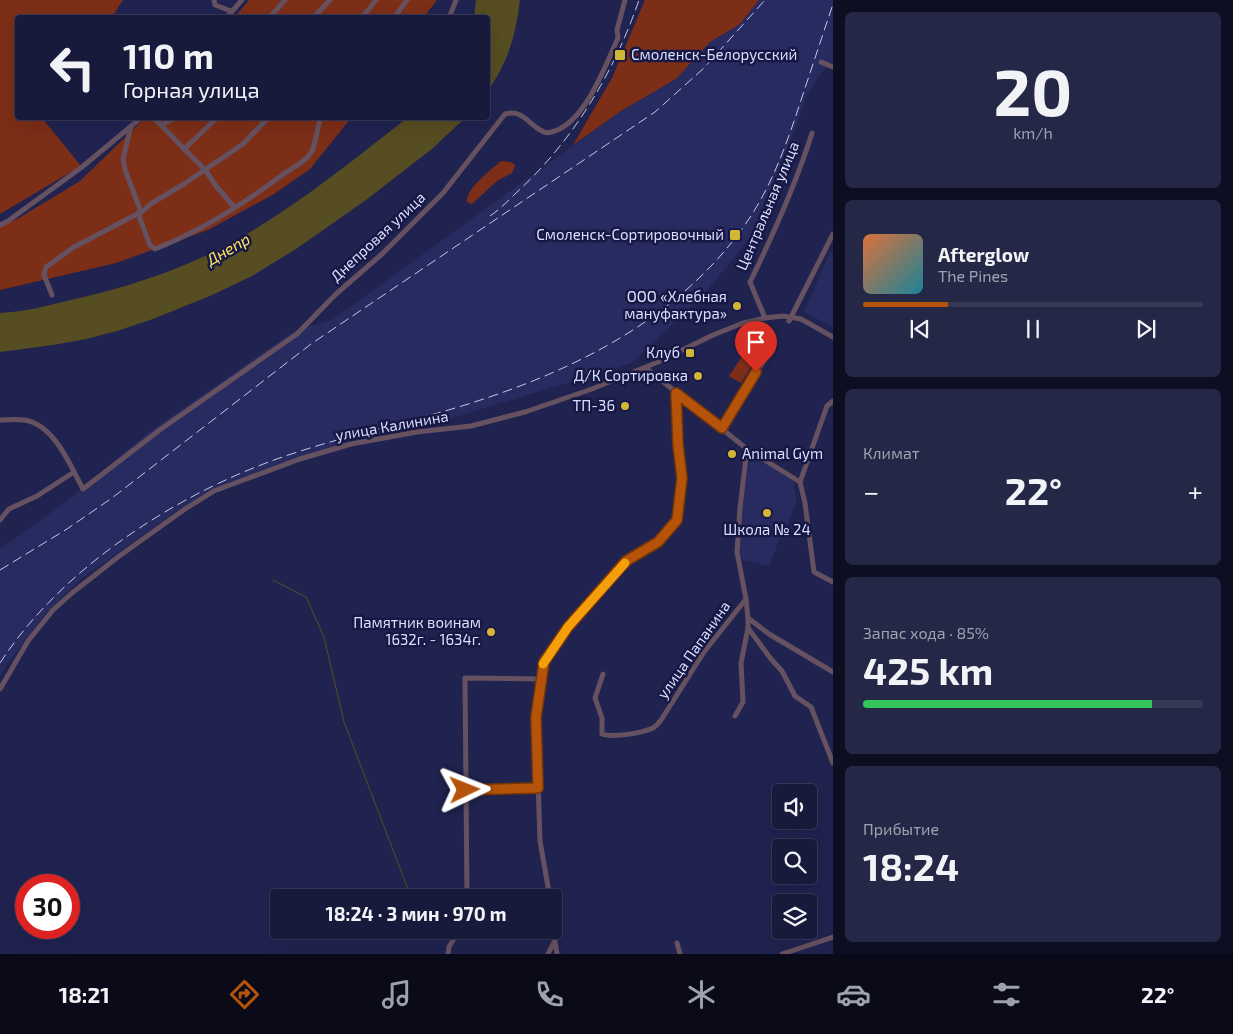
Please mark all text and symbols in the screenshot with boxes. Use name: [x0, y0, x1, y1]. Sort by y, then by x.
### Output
text: 110 m: [123, 34, 214, 76]
icon: left: [40, 35, 105, 100]
place label: Смоленск-Белорусский: [631, 45, 797, 64]
marker: Смоленск-Белорусский: [613, 48, 627, 62]
text: 20: [994, 51, 1072, 129]
text: Горная улица: [123, 76, 260, 102]
text: km/h: [1013, 123, 1053, 142]
street label: Центральная улица: [732, 139, 803, 273]
street label: Днепровая улица: [326, 188, 429, 286]
place label: Смоленск-Сортировочный: [536, 225, 724, 243]
water label: Днепр: [202, 228, 253, 269]
marker: Смоленск-Сортировочный: [728, 228, 742, 242]
text: Afterglow: [938, 243, 1029, 266]
text: The Pines: [938, 266, 1008, 285]
place label: ООО «Хлебная мануфактура»: [624, 287, 727, 323]
marker: ООО «Хлебная мануфактура»: [731, 300, 743, 312]
icon: previous: [906, 315, 934, 343]
icon: pause: [1019, 315, 1047, 343]
icon: next: [1132, 315, 1160, 343]
pin: [735, 321, 777, 372]
icon: arrive: [742, 328, 770, 356]
place label: Клуб: [646, 343, 680, 362]
marker: Клуб: [684, 347, 696, 359]
place label: Д/К Сортировка: [574, 366, 688, 384]
marker: Д/К Сортировка: [692, 370, 704, 382]
place label: ТП-36: [573, 396, 615, 414]
marker: ТП-36: [619, 400, 631, 412]
street label: улица Калинина: [334, 406, 450, 445]
text: Климат: [863, 443, 920, 462]
place label: Animal Gym: [742, 444, 823, 462]
marker: Animal Gym: [726, 448, 738, 460]
text: 22°: [1005, 467, 1062, 513]
text: −: [863, 474, 879, 508]
text: +: [1188, 474, 1203, 508]
marker: Школа № 24: [761, 507, 773, 519]
place label: Школа № 24: [723, 520, 811, 538]
street label: улица Папанина: [653, 597, 734, 702]
place label: Памятник воинам 1632г. - 1634г.: [353, 613, 481, 648]
text: Запас хода · 85%: [863, 623, 989, 642]
marker: Памятник воинам 1632г. - 1634г.: [485, 626, 497, 638]
text: 425 km: [863, 647, 993, 693]
position arrow: [438, 763, 490, 815]
map controls: [772, 784, 817, 939]
button: sound: [772, 784, 817, 829]
text: Прибытие: [863, 819, 939, 838]
button: search: [772, 839, 817, 884]
text: 18:24: [863, 843, 959, 889]
speed limit sign: 30: [15, 874, 80, 939]
button: layers: [772, 894, 817, 939]
text: 18:24 · 3 мин · 970 m: [326, 902, 506, 925]
icon: directions: [227, 977, 262, 1012]
icon: music: [379, 977, 414, 1012]
icon: phone: [532, 977, 567, 1012]
icon: climate: [684, 977, 719, 1012]
icon: car: [836, 977, 871, 1012]
icon: filters: [989, 977, 1024, 1012]
text: 18:21: [59, 981, 110, 1007]
text: 22°: [1141, 981, 1174, 1007]

